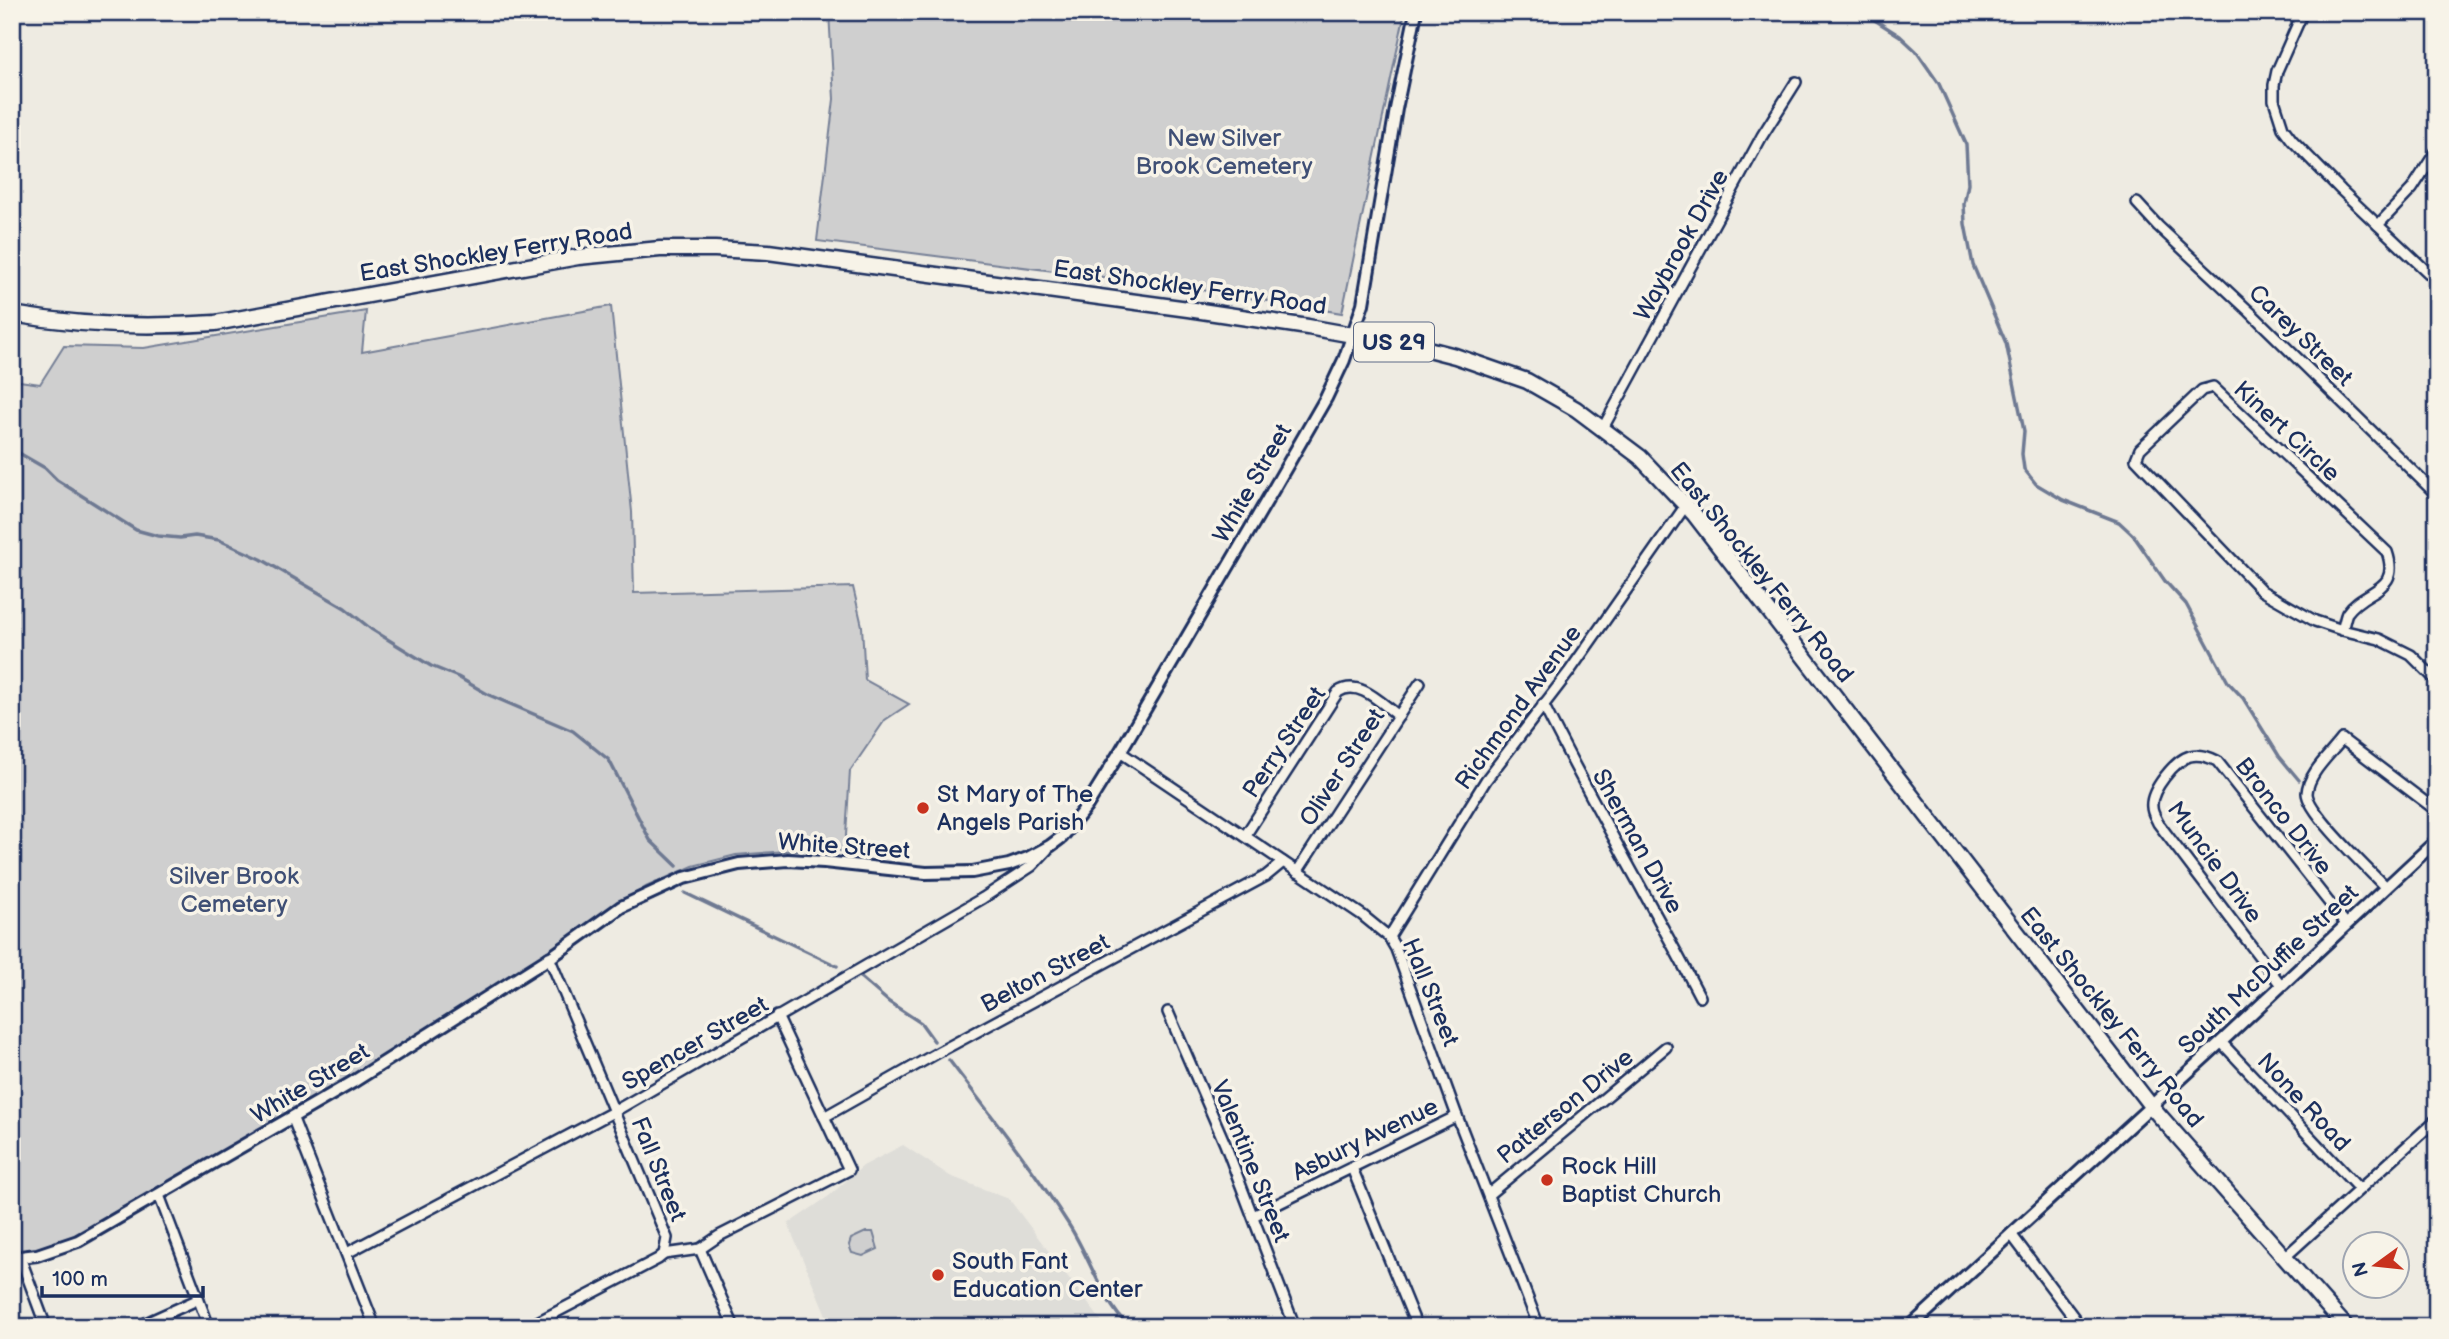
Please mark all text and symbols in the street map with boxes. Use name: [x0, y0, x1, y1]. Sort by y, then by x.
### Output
park label: New Silver Brook Cemetery: [1135, 124, 1313, 181]
street label: Waybrook Drive: [1628, 164, 1735, 326]
street label: East Shockley Ferry Road: [358, 217, 634, 288]
street label: East Shockley Ferry Road: [1051, 254, 1328, 321]
street label: Carey Street: [2242, 278, 2359, 393]
road number: US 29: [1354, 322, 1434, 362]
street label: Kinert Circle: [2228, 375, 2346, 488]
street label: White Street: [1207, 418, 1298, 548]
street label: East Shockley Ferry Road: [1664, 456, 1860, 689]
street label: Richmond Avenue: [1449, 619, 1588, 795]
street label: Perry Street: [1237, 681, 1333, 803]
street label: Oliver Street: [1294, 702, 1392, 832]
street label: Bronco Drive: [2229, 752, 2338, 881]
street label: Sherman Drive: [1586, 764, 1689, 918]
place label: St Mary of The Angels Parish: [937, 780, 1093, 837]
street label: Muncie Drive: [2161, 796, 2268, 929]
marker: St Mary of The Angels Parish: [915, 800, 931, 816]
street label: White Street: [777, 827, 912, 866]
park label: Silver Brook Cemetery: [169, 862, 299, 919]
street label: South McDuffie Street: [2172, 878, 2365, 1060]
street label: East Shockley Ferry Road: [2014, 901, 2210, 1134]
street label: Belton Street: [976, 927, 1115, 1020]
street label: Hall Street: [1396, 934, 1466, 1051]
street label: Spencer Street: [617, 990, 774, 1097]
street label: White Street: [246, 1037, 375, 1130]
street label: Patterson Drive: [1491, 1043, 1639, 1170]
street label: None Road: [2251, 1047, 2357, 1158]
street label: Valentine Street: [1205, 1076, 1296, 1247]
street label: Asbury Avenue: [1288, 1092, 1443, 1187]
street label: Fall Street: [625, 1113, 693, 1226]
place label: Rock Hill Baptist Church: [1561, 1152, 1721, 1209]
marker: Rock Hill Baptist Church: [1539, 1172, 1555, 1188]
north arrow: [2340, 1230, 2410, 1300]
place label: South Fant Education Center: [952, 1247, 1143, 1304]
scale bar: [42, 1255, 203, 1299]
text: N: [2348, 1259, 2374, 1279]
text: 100 m: [52, 1267, 108, 1292]
marker: South Fant Education Center: [930, 1267, 946, 1283]

